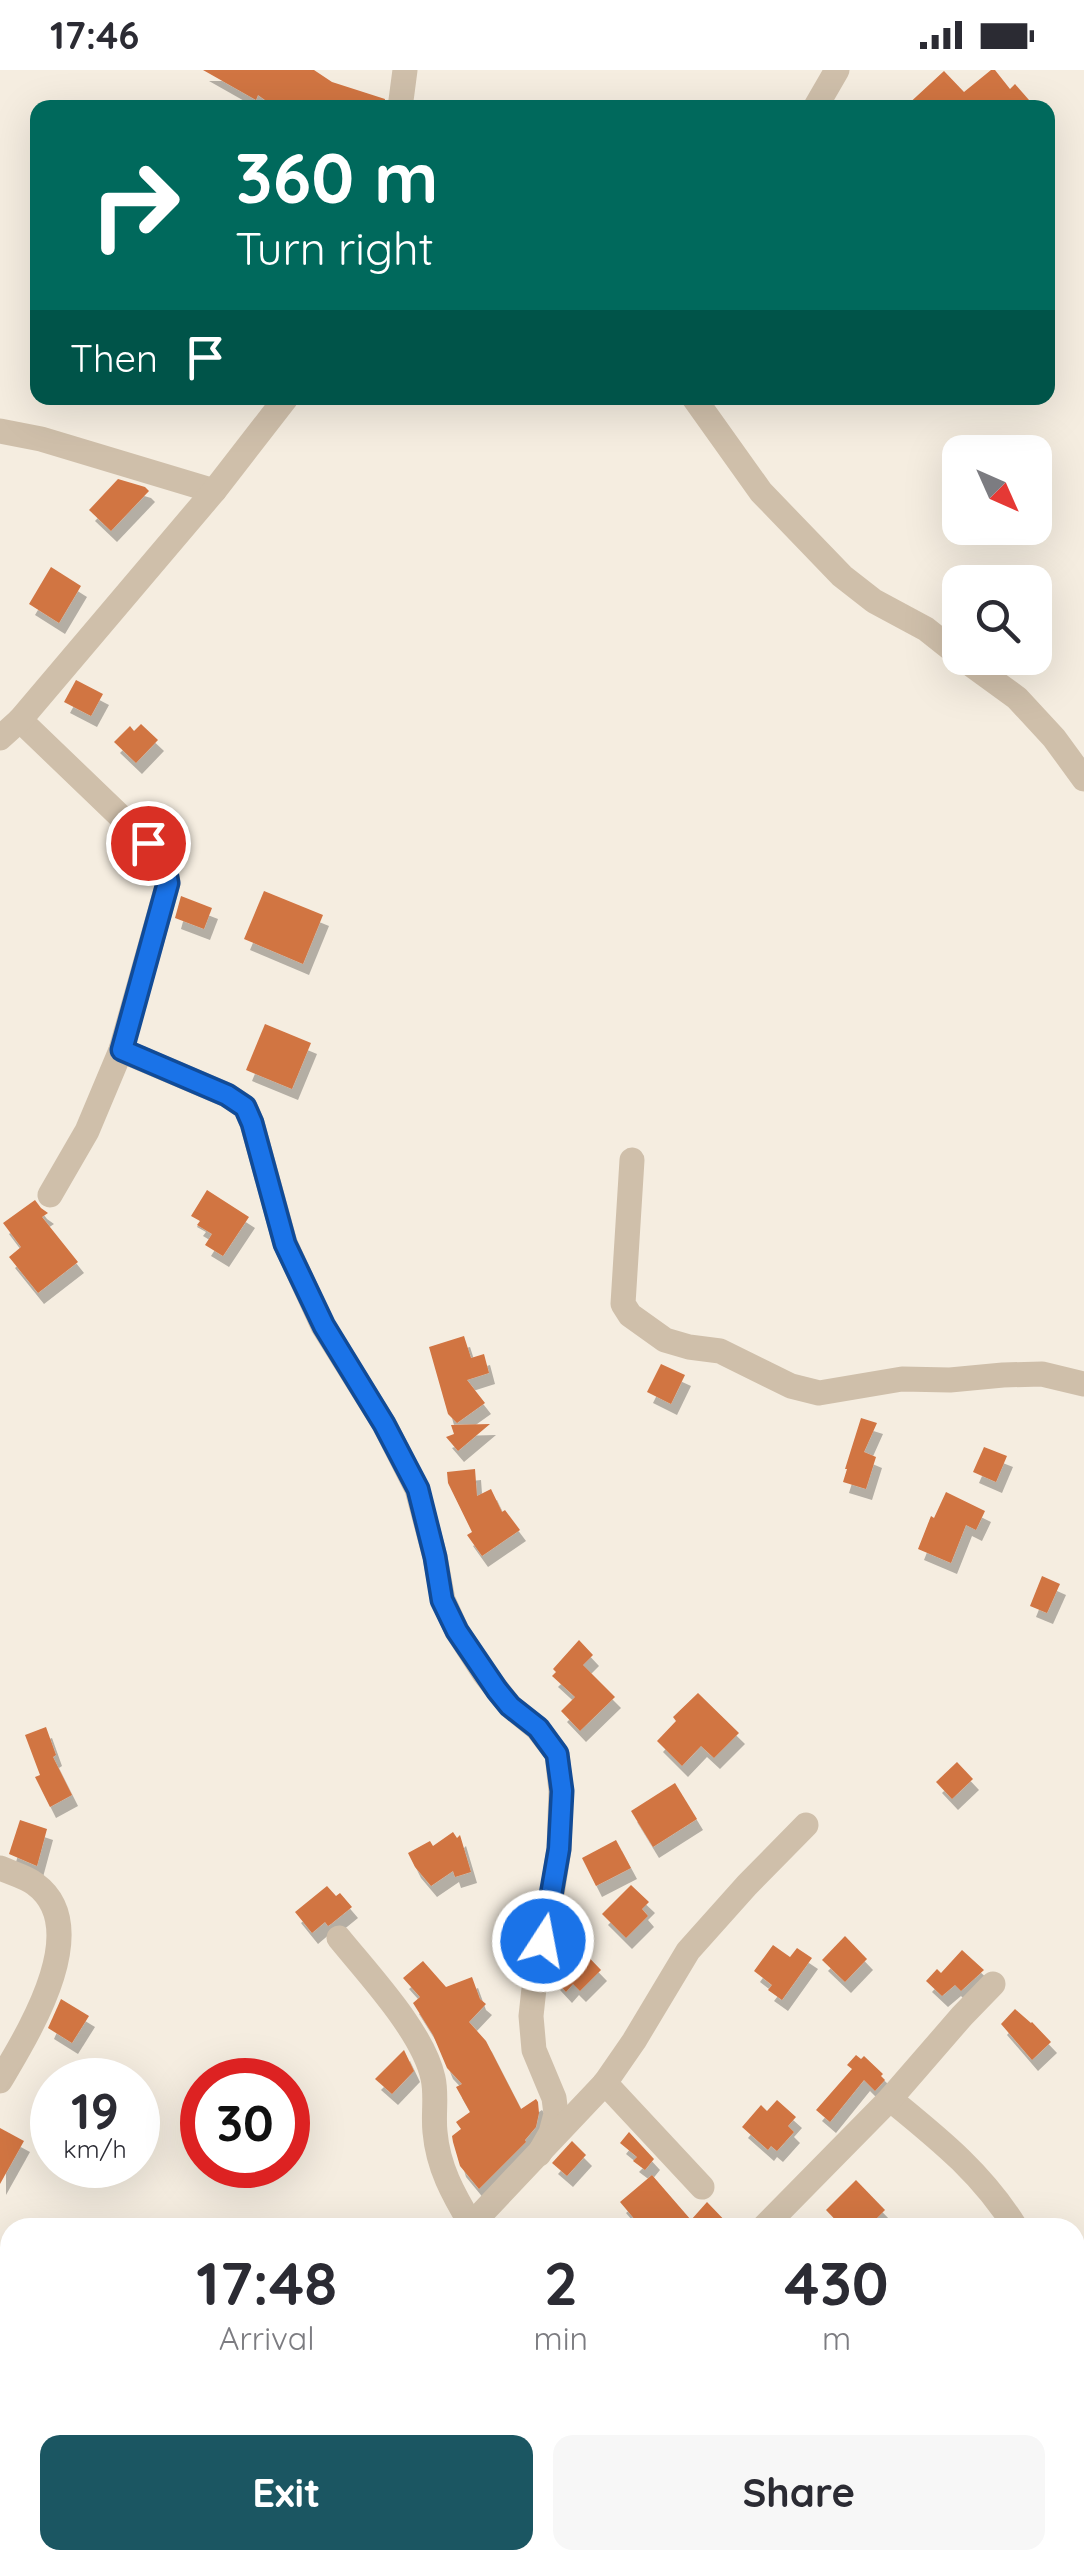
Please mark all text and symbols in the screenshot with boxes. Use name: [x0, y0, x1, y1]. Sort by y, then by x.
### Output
text: 17:46: [50, 11, 139, 59]
text: 360 m: [235, 133, 438, 221]
icon: right: [70, 140, 200, 270]
text: Turn right: [235, 220, 434, 276]
icon: arrive: [178, 330, 233, 385]
text: Then: [70, 334, 158, 382]
north arrow: [942, 435, 1052, 545]
map controls: [942, 435, 1052, 675]
button: search: [942, 565, 1052, 675]
pin: [106, 801, 191, 886]
icon: arrive: [121, 816, 176, 871]
position arrow: [491, 1889, 595, 1993]
speed limit sign: 30: [180, 2058, 310, 2188]
text: 19: [71, 2079, 119, 2142]
text: km/h: [63, 2133, 127, 2164]
text: 17:48: [196, 2245, 337, 2320]
text: 2: [544, 2245, 578, 2320]
text: 430: [784, 2245, 889, 2320]
text: Arrival: [219, 2318, 315, 2358]
text: min: [533, 2318, 588, 2358]
text: m: [822, 2318, 851, 2358]
button: Exit: [40, 2435, 533, 2550]
button: Share: [553, 2435, 1045, 2550]

